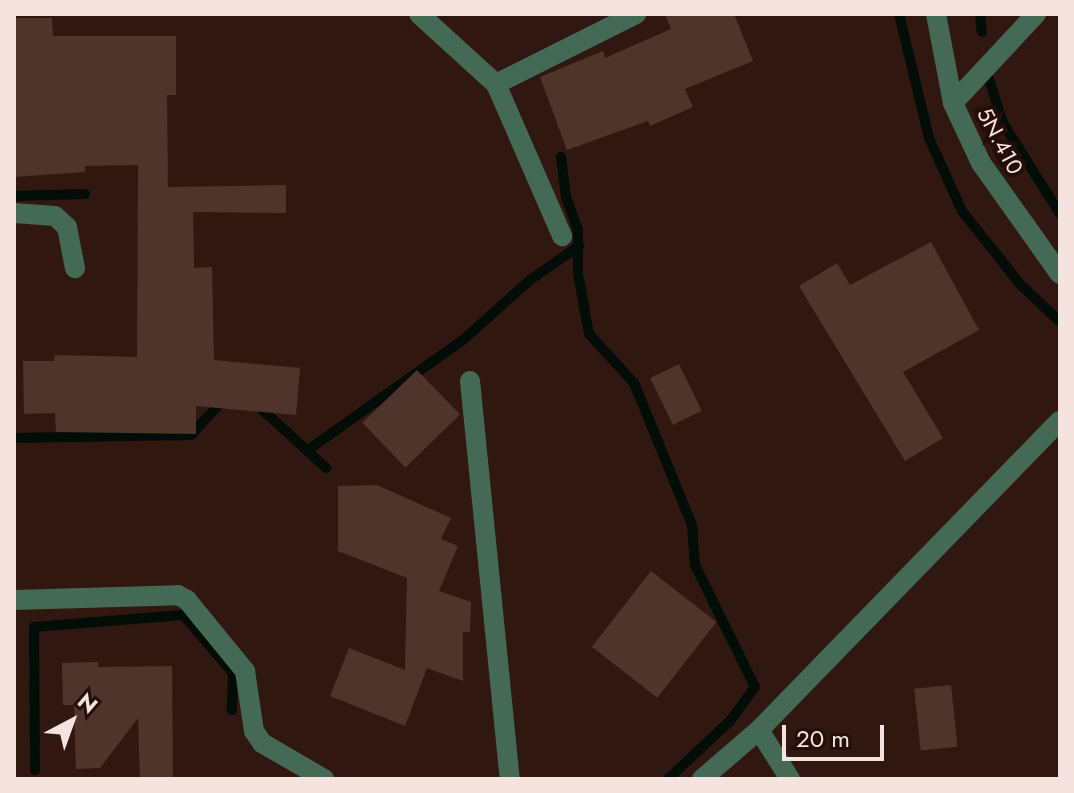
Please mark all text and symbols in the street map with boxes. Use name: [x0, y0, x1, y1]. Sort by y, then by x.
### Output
street label: 5N.410: [971, 103, 1029, 179]
north arrow: [32, 681, 112, 761]
text: N: [71, 685, 105, 721]
scale bar: [786, 709, 888, 759]
text: 20 m: [796, 721, 850, 756]

